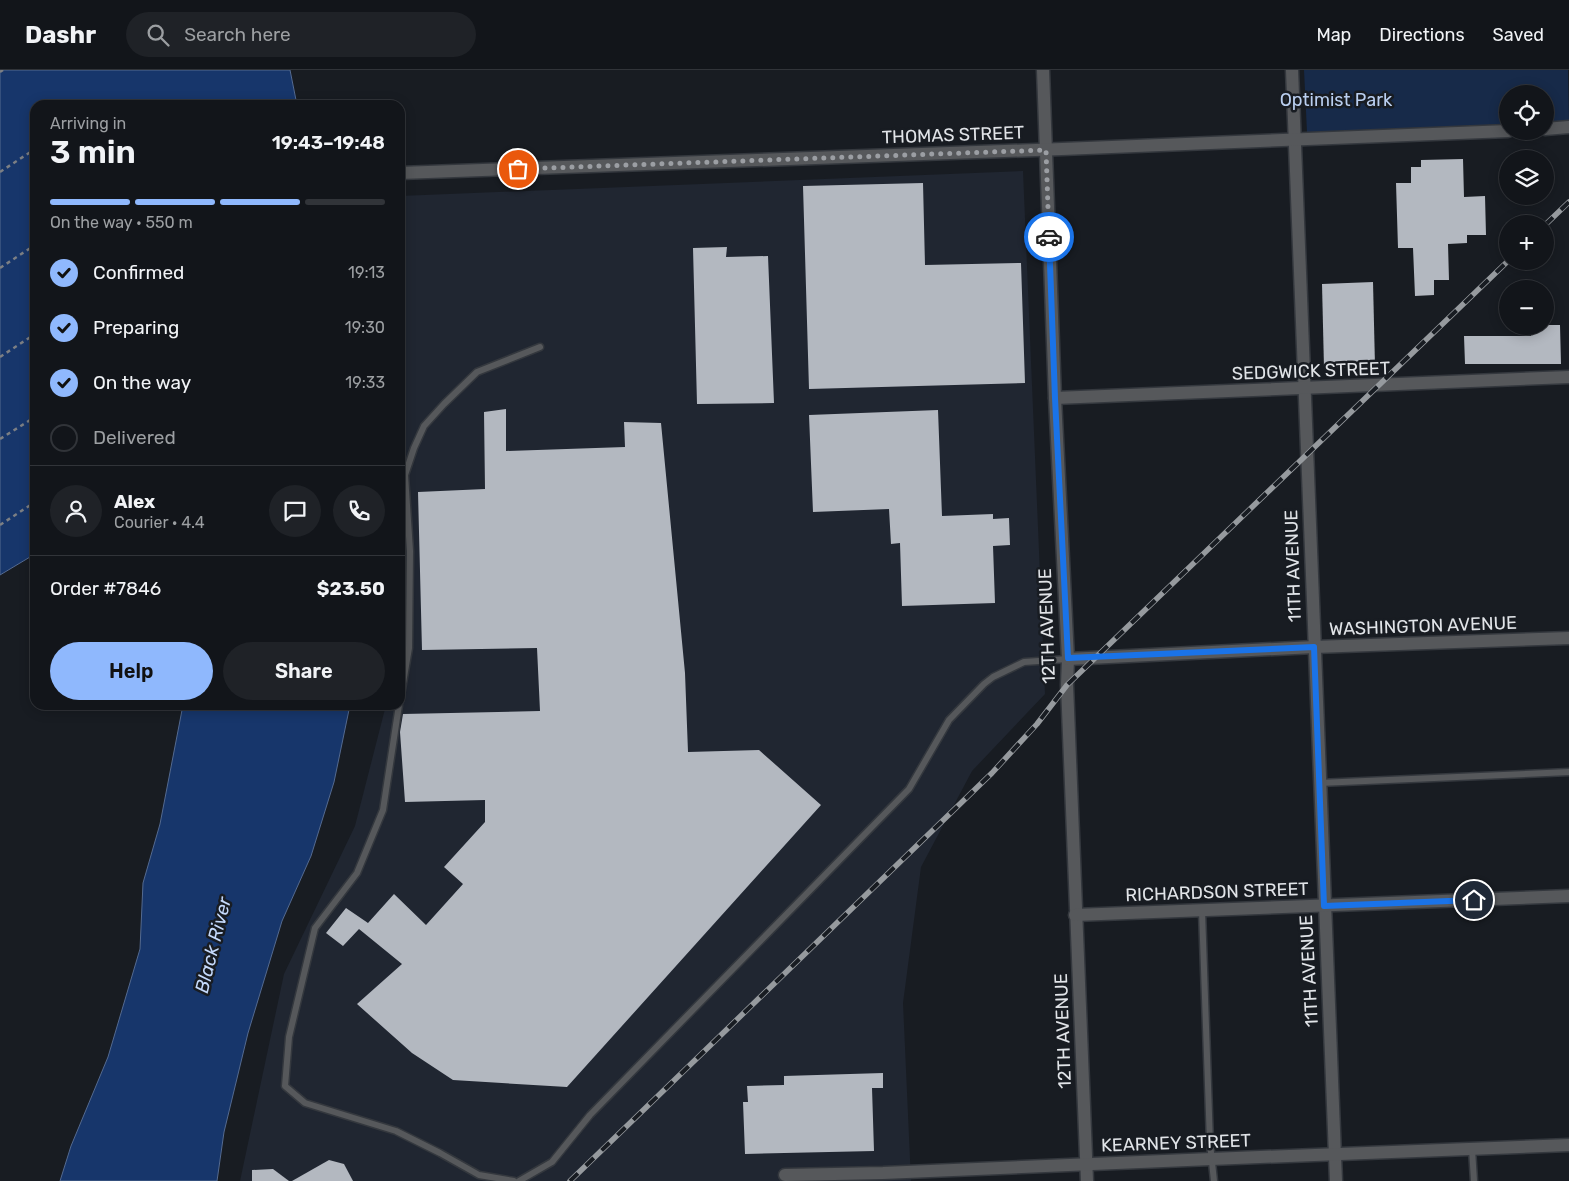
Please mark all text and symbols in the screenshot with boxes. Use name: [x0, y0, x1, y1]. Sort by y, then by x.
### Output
search box: [126, 12, 476, 57]
text: Dashr: [25, 21, 96, 49]
icon: search: [144, 21, 172, 49]
text: Search here: [184, 23, 291, 46]
text: Map: [1316, 24, 1351, 46]
text: Directions: [1379, 24, 1465, 46]
text: Saved: [1493, 24, 1544, 46]
map controls: [1499, 85, 1554, 335]
button: locate: [1499, 85, 1554, 140]
park label: Optimist Park: [1280, 89, 1393, 111]
text: Arriving in: [50, 114, 126, 133]
street label: THOMAS STREET: [881, 122, 1025, 148]
text: 19:43–19:48: [272, 131, 385, 154]
text: 3 min: [50, 133, 136, 171]
pin: [497, 148, 539, 190]
button: layers: [1499, 150, 1554, 205]
icon: bag: [504, 155, 532, 183]
courier: [1024, 212, 1074, 262]
text: On the way · 550 m: [50, 213, 193, 232]
button: +: [1499, 215, 1554, 270]
icon: car: [1035, 223, 1063, 251]
icon: check: [50, 259, 78, 287]
text: Confirmed: [93, 261, 184, 284]
text: 19:13: [348, 263, 385, 282]
button: −: [1499, 280, 1554, 335]
icon: check: [50, 314, 78, 342]
text: Preparing: [93, 316, 179, 339]
text: 19:30: [345, 318, 385, 337]
street label: SEDGWICK STREET: [1231, 357, 1391, 385]
icon: check: [50, 369, 78, 397]
text: On the way: [93, 371, 191, 394]
text: 19:33: [345, 373, 385, 392]
text: Delivered: [93, 426, 176, 449]
button: person: [50, 485, 102, 537]
button: chat: [269, 485, 321, 537]
button: phone: [333, 485, 385, 537]
text: Alex: [114, 490, 155, 513]
street label: 11TH AVENUE: [1280, 509, 1306, 623]
text: Courier · 4.4: [114, 513, 205, 532]
street label: 12TH AVENUE: [1034, 568, 1060, 684]
text: Order #7846: [50, 577, 161, 600]
text: $23.50: [317, 577, 385, 600]
street label: WASHINGTON AVENUE: [1329, 612, 1517, 640]
button: Help: [50, 642, 213, 700]
button: Share: [223, 642, 385, 700]
street label: RICHARDSON STREET: [1125, 878, 1309, 906]
pin: [1453, 879, 1495, 921]
icon: home: [1460, 886, 1488, 914]
water label: Black River: [190, 894, 236, 996]
street label: 11TH AVENUE: [1295, 914, 1323, 1028]
street label: 12TH AVENUE: [1050, 973, 1076, 1089]
street label: KEARNEY STREET: [1101, 1129, 1251, 1157]

